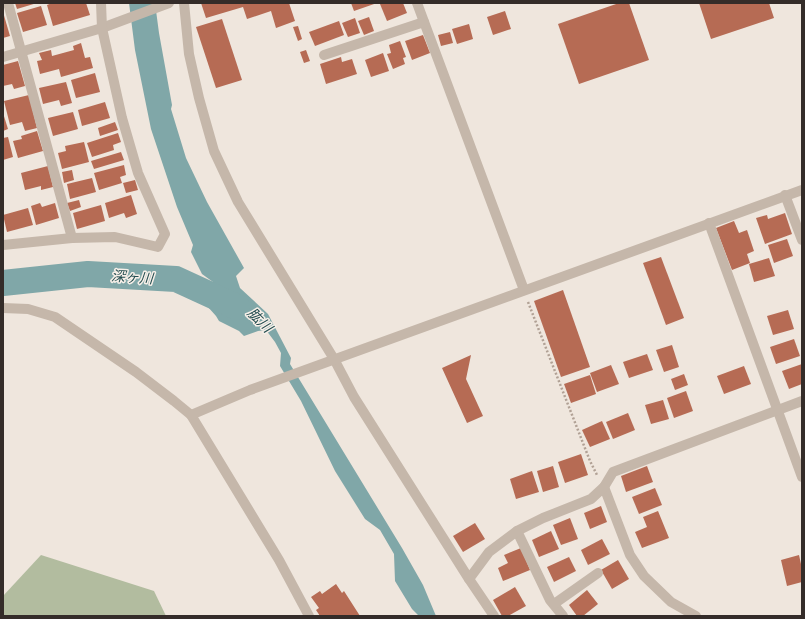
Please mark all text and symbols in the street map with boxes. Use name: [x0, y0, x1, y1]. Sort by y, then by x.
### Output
water label: 深ヶ川: [110, 268, 156, 287]
water label: 肱川: [244, 304, 277, 337]

